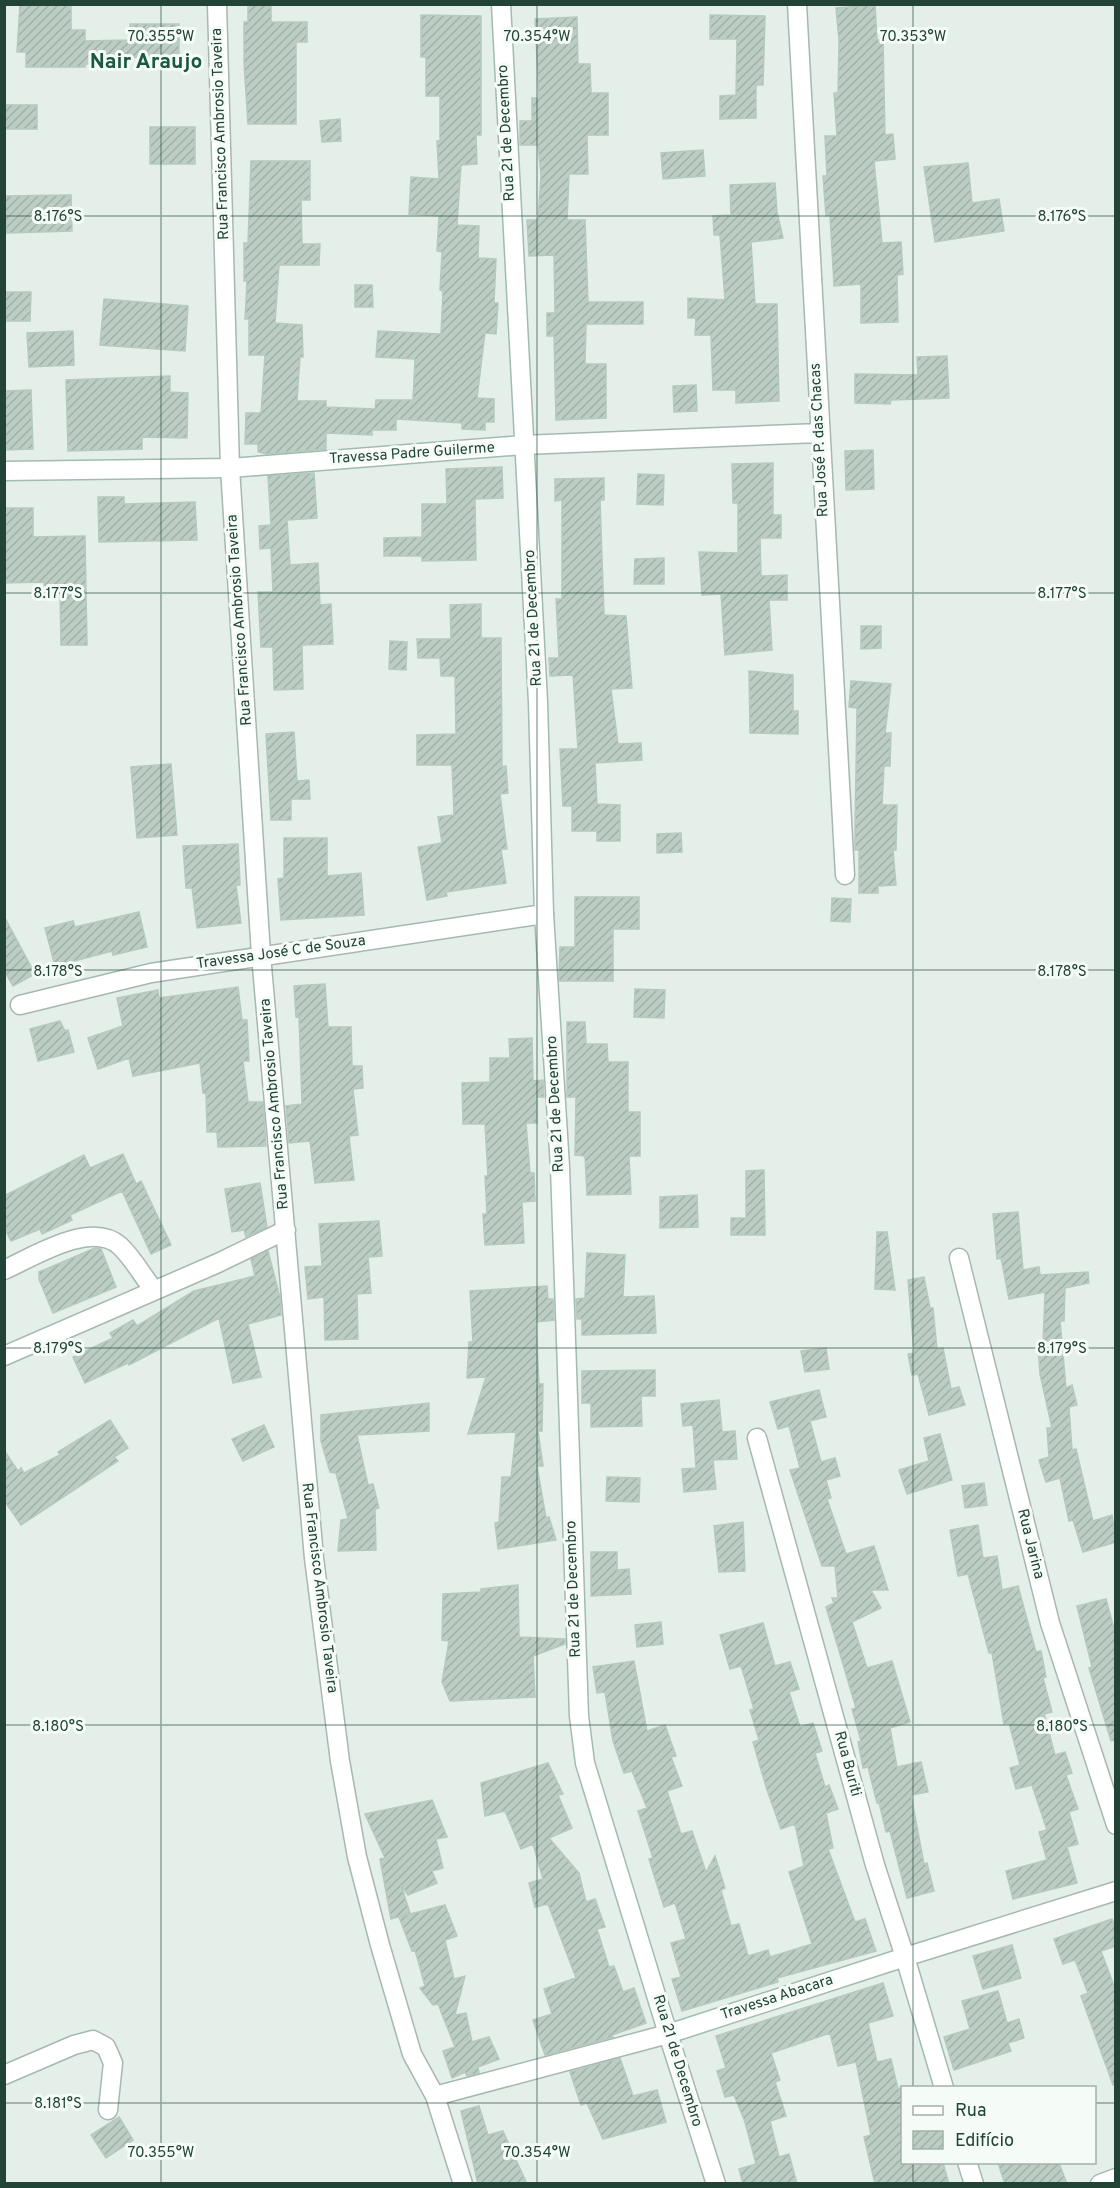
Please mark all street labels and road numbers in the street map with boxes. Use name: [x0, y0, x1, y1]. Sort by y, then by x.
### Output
street label: Rua Francisco Ambrosio Taveira: [208, 28, 234, 240]
street label: Rua 21 de Decembro: [494, 64, 520, 202]
street label: Rua José P. das Chacas: [806, 362, 834, 518]
street label: Travessa Padre Guilerme: [329, 439, 495, 469]
street label: Rua Francisco Ambrosio Taveira: [223, 514, 257, 726]
street label: Rua 21 de Decembro: [521, 549, 547, 687]
street label: Travessa José C de Souza: [195, 932, 367, 974]
street label: Rua Francisco Ambrosio Taveira: [256, 998, 294, 1210]
street label: Rua 21 de Decembro: [543, 1035, 569, 1173]
street label: Rua Francisco Ambrosio Taveira: [297, 1482, 341, 1694]
street label: Rua Jarina: [1012, 1507, 1048, 1581]
street label: Rua 21 de Decembro: [562, 1520, 586, 1658]
street label: Rua Buriti: [829, 1729, 865, 1799]
street label: Travessa Abacara: [718, 1971, 836, 2025]
street label: Rua 21 de Decembro: [648, 1993, 706, 2129]

